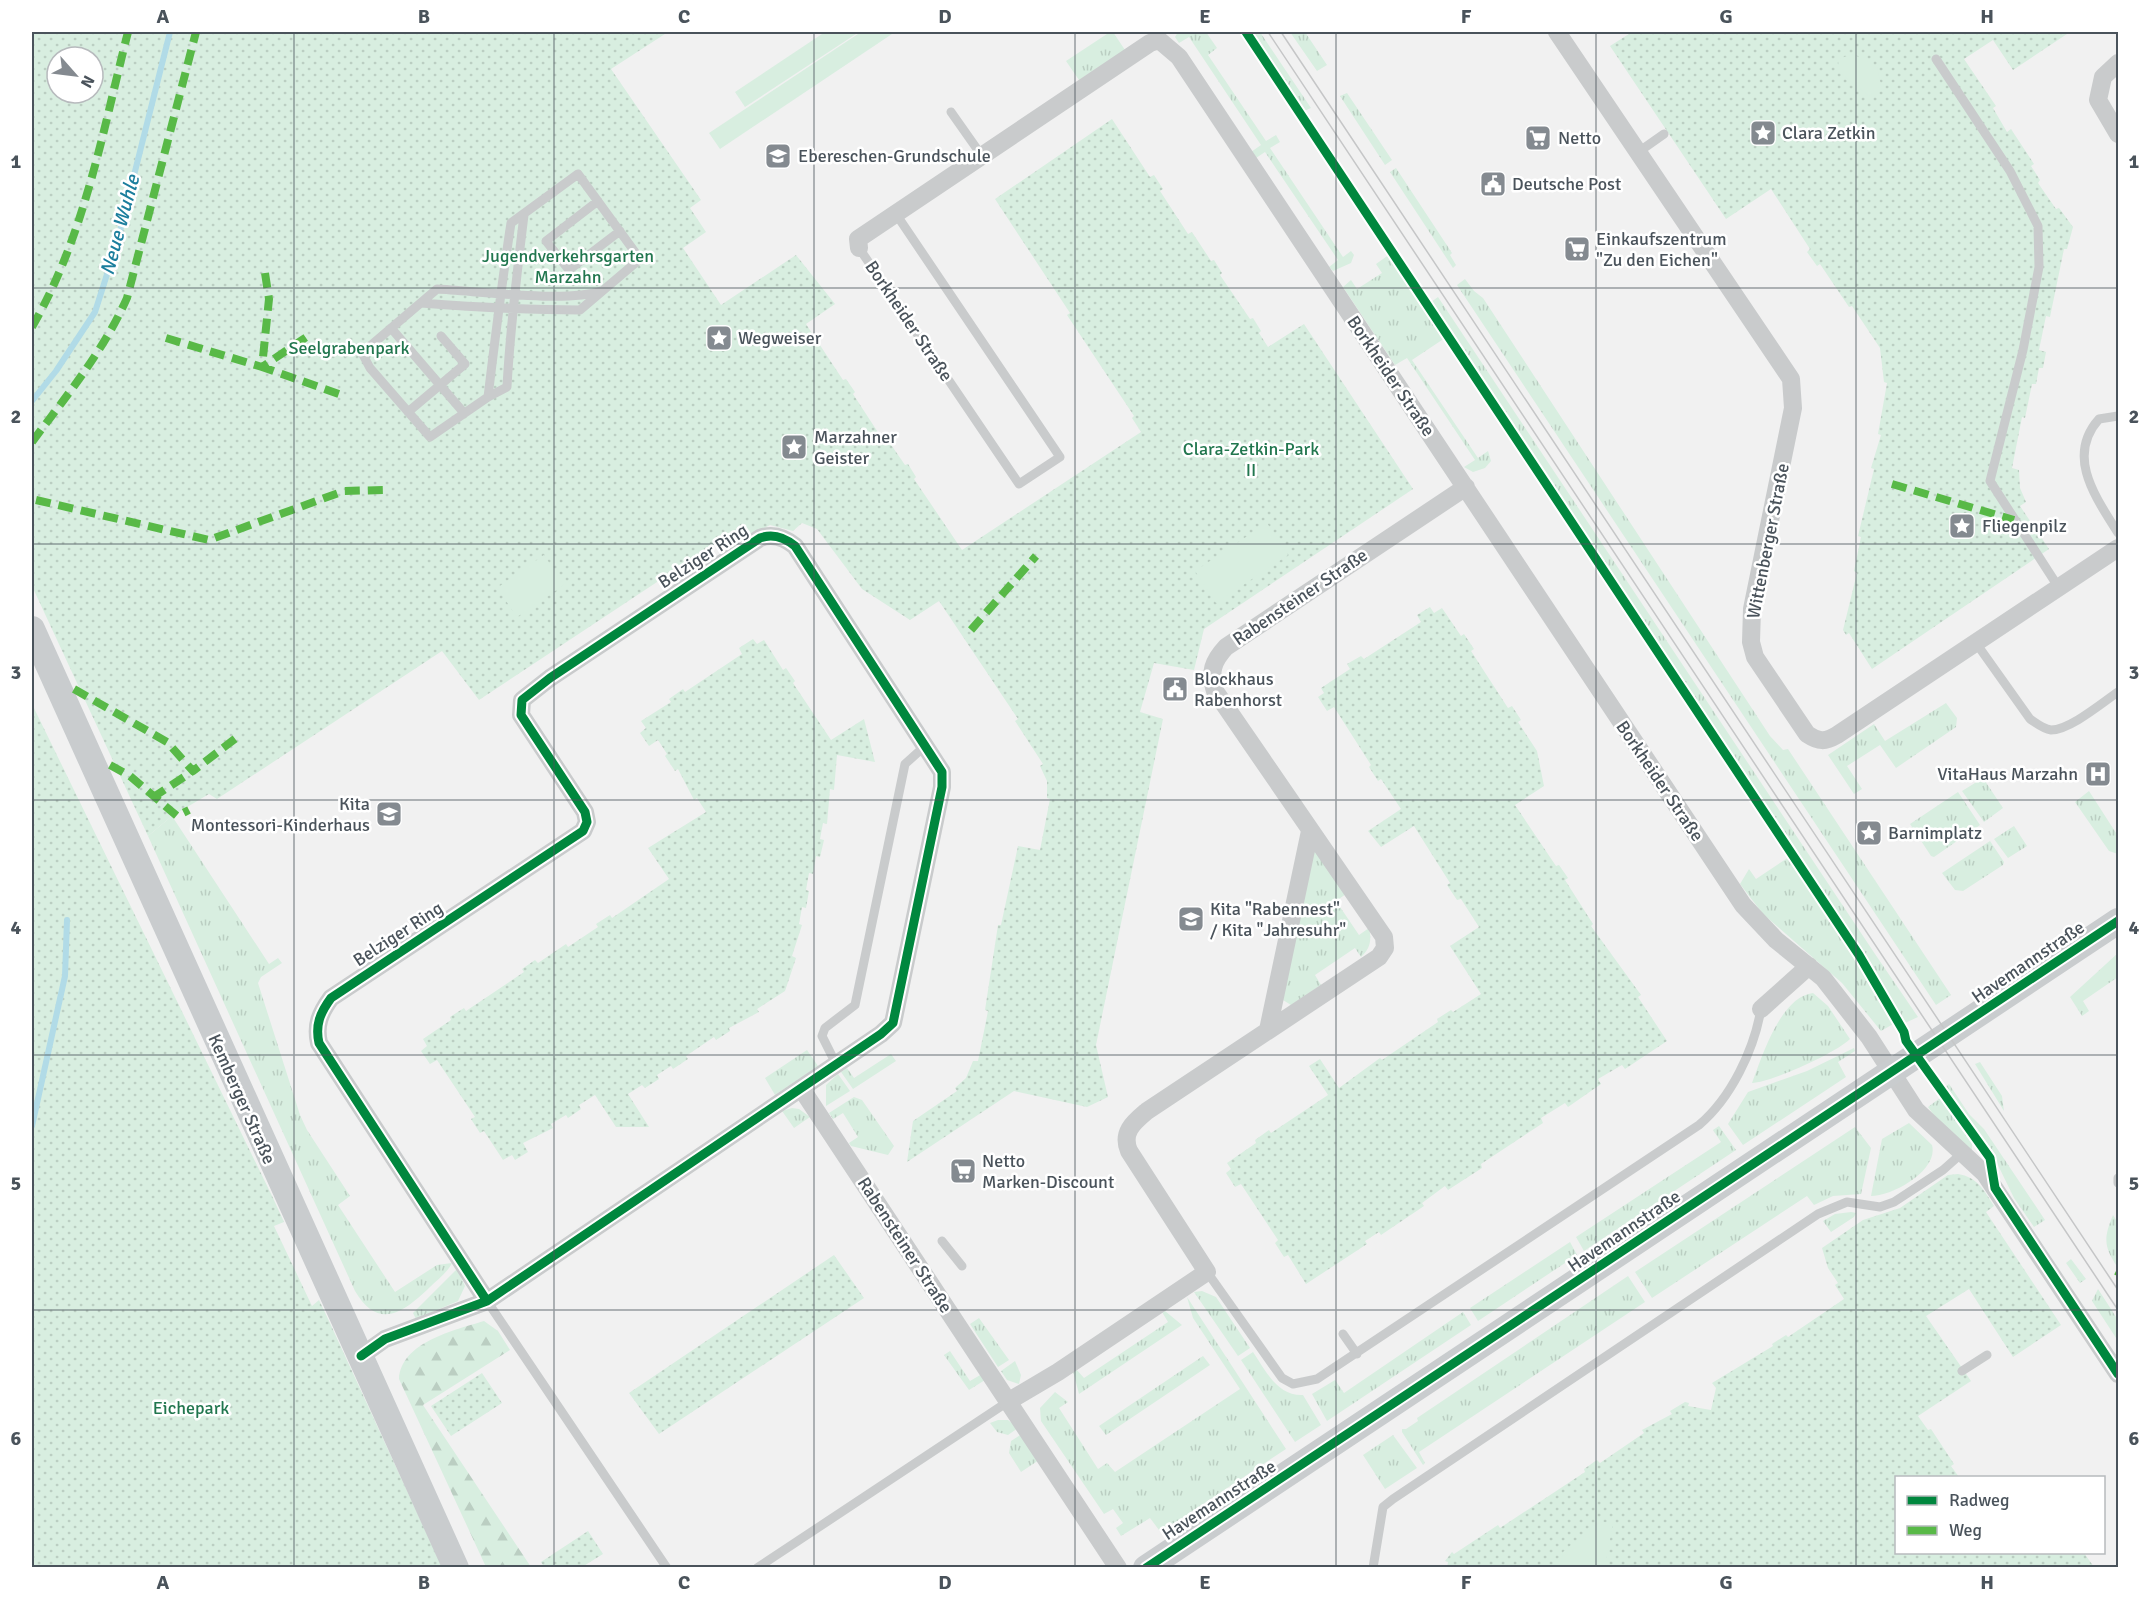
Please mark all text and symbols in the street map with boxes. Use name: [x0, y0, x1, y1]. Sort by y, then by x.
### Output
text: A: [157, 4, 170, 29]
text: B: [418, 4, 430, 29]
text: C: [678, 4, 690, 29]
text: D: [938, 4, 952, 29]
text: E: [1199, 4, 1211, 29]
text: F: [1461, 4, 1472, 29]
text: G: [1719, 4, 1733, 29]
text: H: [1980, 4, 1994, 29]
north arrow: [45, 45, 105, 105]
text: N: [76, 72, 99, 91]
place icon: Clara Zetkin: [1748, 118, 1778, 148]
place label: Clara Zetkin: [1782, 122, 1875, 144]
supermarket icon: Netto: [1523, 123, 1553, 153]
place label: Netto: [1558, 127, 1601, 149]
school or university icon: Ebereschen-Grundschule: [763, 141, 793, 171]
place label: Ebereschen-Grundschule: [798, 145, 991, 167]
text: 1: [11, 149, 22, 174]
text: 1: [2129, 149, 2140, 174]
public building icon: Deutsche Post: [1478, 169, 1508, 199]
water label: Neue Wuhle: [95, 171, 146, 278]
place label: Deutsche Post: [1512, 173, 1621, 195]
place label: Einkaufszentrum "Zu den Eichen": [1596, 228, 1727, 271]
supermarket icon: Einkaufszentrum "Zu den Eichen": [1562, 234, 1592, 264]
park label: Jugendverkehrsgarten Marzahn: [482, 245, 654, 288]
street label: Borkheider Straße: [860, 256, 958, 386]
street label: Borkheider Straße: [1342, 311, 1440, 441]
place icon: Wegweiser: [704, 323, 734, 353]
place label: Wegweiser: [738, 327, 822, 349]
park label: Seelgrabenpark: [289, 337, 409, 359]
text: 2: [11, 404, 21, 429]
text: 2: [2129, 404, 2139, 429]
place label: Marzahner Geister: [814, 426, 897, 469]
place icon: Marzahner Geister: [779, 432, 809, 462]
park label: Clara-Zetkin-Park II: [1183, 438, 1319, 481]
street label: Wittenberger Straße: [1742, 462, 1794, 620]
place icon: Fliegenpilz: [1947, 511, 1977, 541]
place label: Fliegenpilz: [1982, 515, 2067, 537]
street label: Belziger Ring: [654, 519, 752, 593]
street label: Rabensteiner Straße: [1228, 544, 1372, 650]
text: 3: [11, 660, 21, 685]
text: 3: [2129, 660, 2139, 685]
place label: Blockhaus Rabenhorst: [1194, 668, 1282, 711]
public building icon: Blockhaus Rabenhorst: [1160, 674, 1190, 704]
street label: Borkheider Straße: [1611, 716, 1709, 846]
hospital icon: VitaHaus Marzahn: [2083, 759, 2113, 789]
place label: VitaHaus Marzahn: [1937, 763, 2078, 785]
place label: Kita Montessori-Kinderhaus: [191, 793, 370, 836]
school or university icon: Kita Montessori-Kinderhaus: [374, 799, 404, 829]
place icon: Barnimplatz: [1854, 818, 1884, 848]
place label: Barnimplatz: [1888, 822, 1982, 844]
street label: Belziger Ring: [349, 897, 447, 971]
place label: Kita "Rabennest" / Kita "Jahresuhr": [1210, 898, 1346, 941]
school or university icon: Kita "Rabennest" / Kita "Jahresuhr": [1176, 904, 1206, 934]
text: 4: [11, 915, 22, 940]
text: 4: [2129, 915, 2140, 940]
street label: Havemannstraße: [1967, 916, 2089, 1008]
street label: Kemberger Straße: [203, 1031, 281, 1167]
place label: Netto Marken-Discount: [982, 1150, 1114, 1193]
supermarket icon: Netto Marken-Discount: [948, 1156, 978, 1186]
text: 5: [11, 1171, 21, 1196]
text: 5: [2129, 1171, 2139, 1196]
street label: Rabensteiner Straße: [853, 1173, 957, 1317]
street label: Havemannstraße: [1563, 1185, 1685, 1277]
park label: Eichepark: [153, 1397, 229, 1419]
text: 6: [11, 1426, 22, 1451]
text: 6: [2129, 1426, 2140, 1451]
street label: Havemannstraße: [1158, 1455, 1280, 1545]
legend: [1895, 1476, 2105, 1554]
text: Radweg: [1949, 1489, 2010, 1511]
text: Weg: [1949, 1519, 1982, 1541]
text: A: [157, 1570, 170, 1595]
text: B: [418, 1570, 430, 1595]
text: C: [678, 1570, 690, 1595]
text: D: [938, 1570, 952, 1595]
text: E: [1199, 1570, 1211, 1595]
text: F: [1461, 1570, 1472, 1595]
text: G: [1719, 1570, 1733, 1595]
text: H: [1980, 1570, 1994, 1595]

